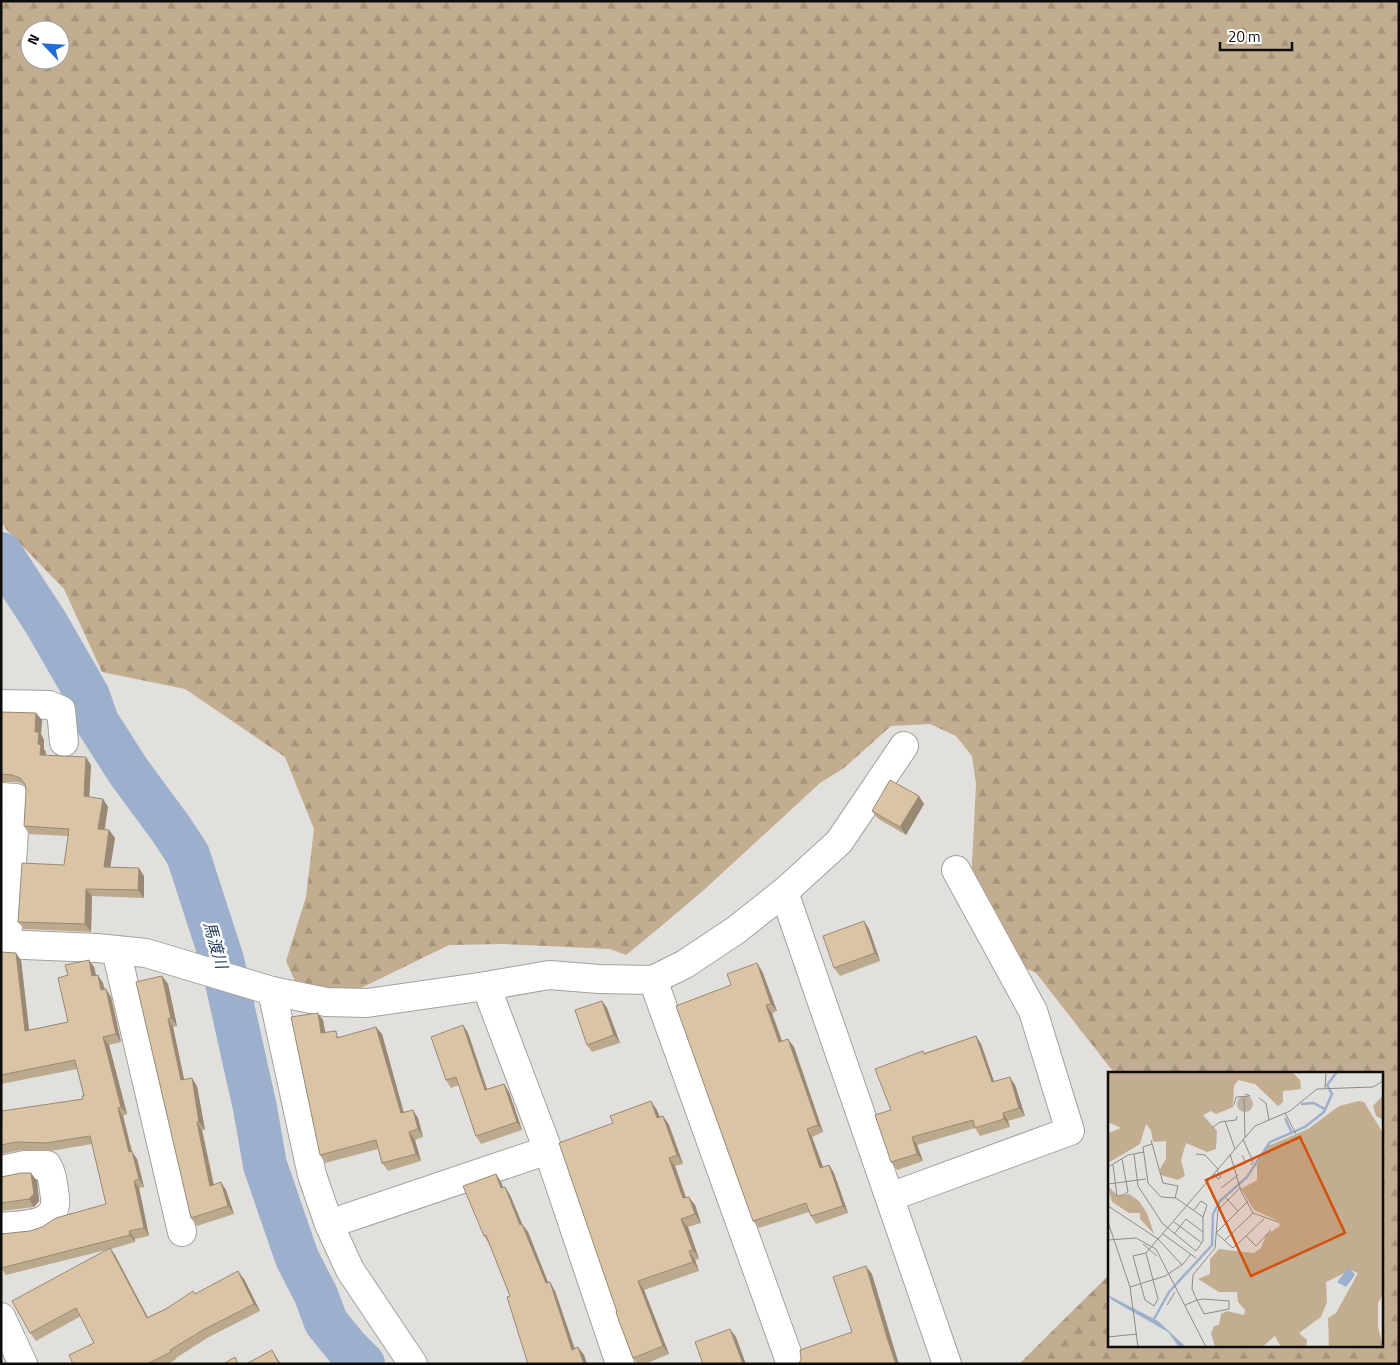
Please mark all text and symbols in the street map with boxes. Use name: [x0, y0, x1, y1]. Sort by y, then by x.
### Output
north arrow: [20, 20, 70, 70]
scale bar: [1220, 20, 1292, 52]
text: 20 m: [1228, 25, 1261, 48]
text: N: [21, 30, 44, 48]
water label: 馬渡川: [198, 919, 235, 973]
inset map: [1108, 1072, 1382, 1348]

